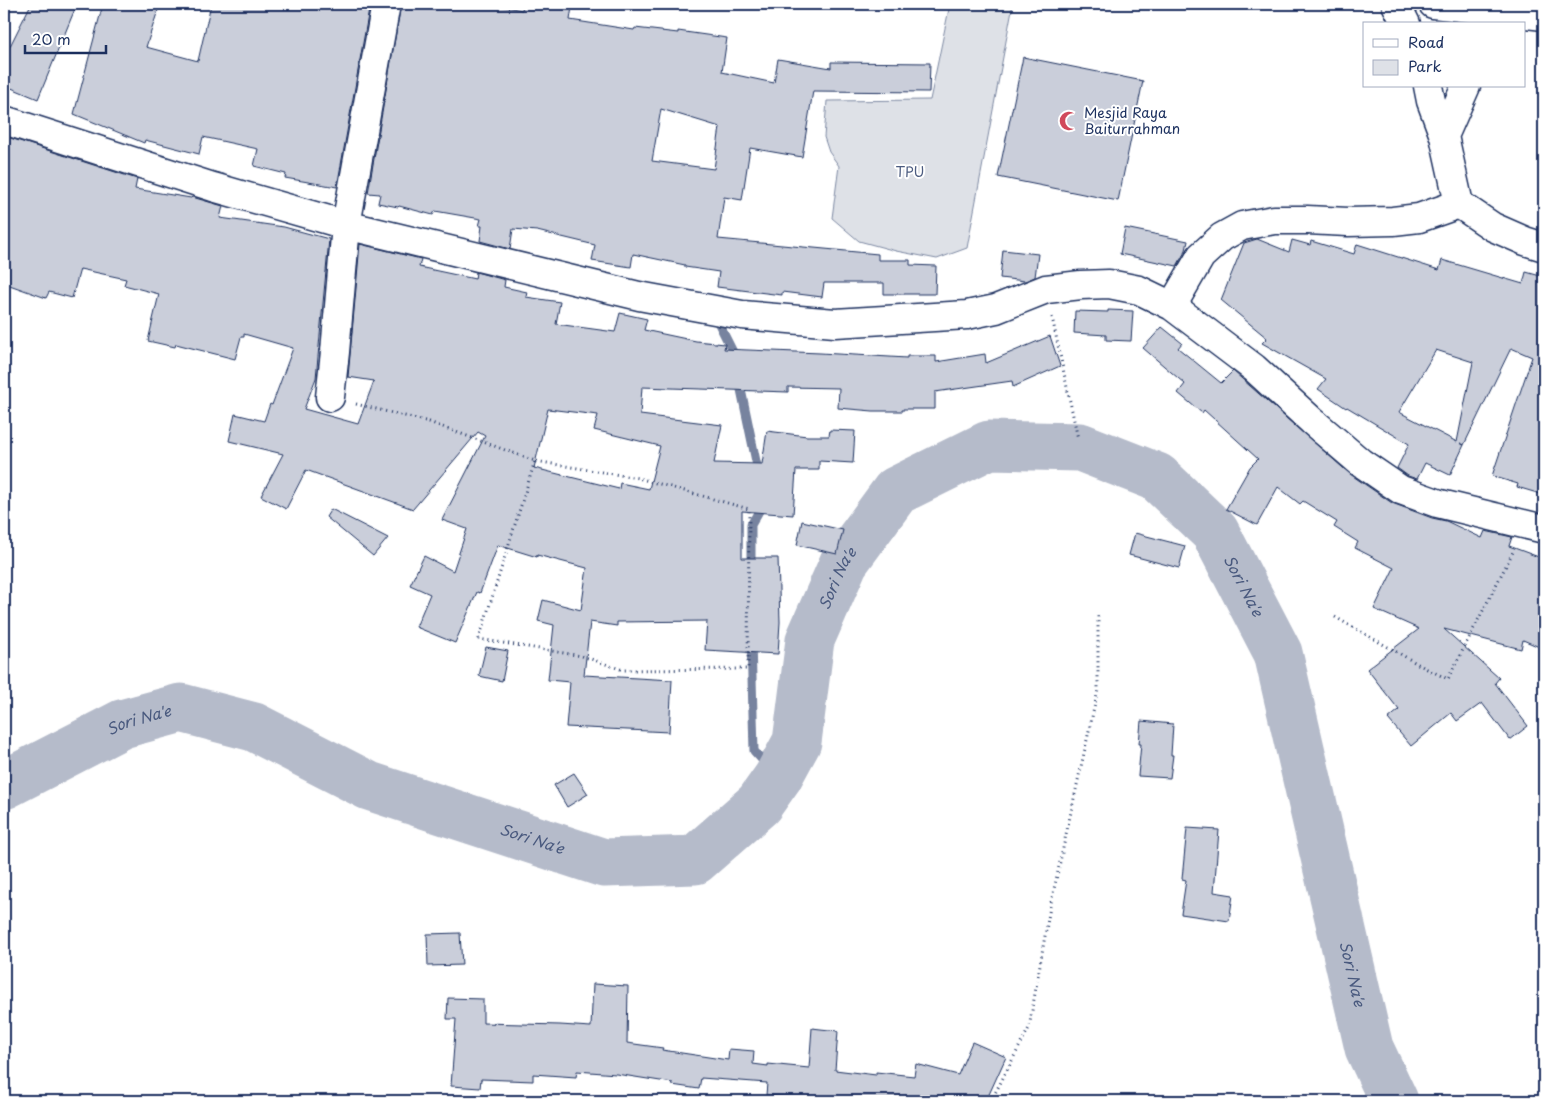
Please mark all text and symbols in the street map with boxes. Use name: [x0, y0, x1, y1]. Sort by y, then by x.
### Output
scale bar: [25, 22, 106, 54]
legend: [1363, 22, 1526, 88]
text: 20 m: [32, 27, 71, 50]
text: Road: [1408, 30, 1444, 53]
text: Park: [1408, 54, 1442, 77]
place label: Mesjid Raya Baiturrahman: [1084, 102, 1180, 139]
mosque icon: Mesjid Raya Baiturrahman: [1058, 110, 1080, 132]
park label: TPU: [896, 161, 924, 182]
water label: Sori Na'e: [812, 541, 862, 613]
water label: Sori Na'e: [1219, 550, 1270, 621]
water label: Sori Na'e: [102, 698, 174, 740]
water label: Sori Na'e: [497, 817, 568, 860]
water label: Sori Na'e: [1335, 939, 1372, 1010]

